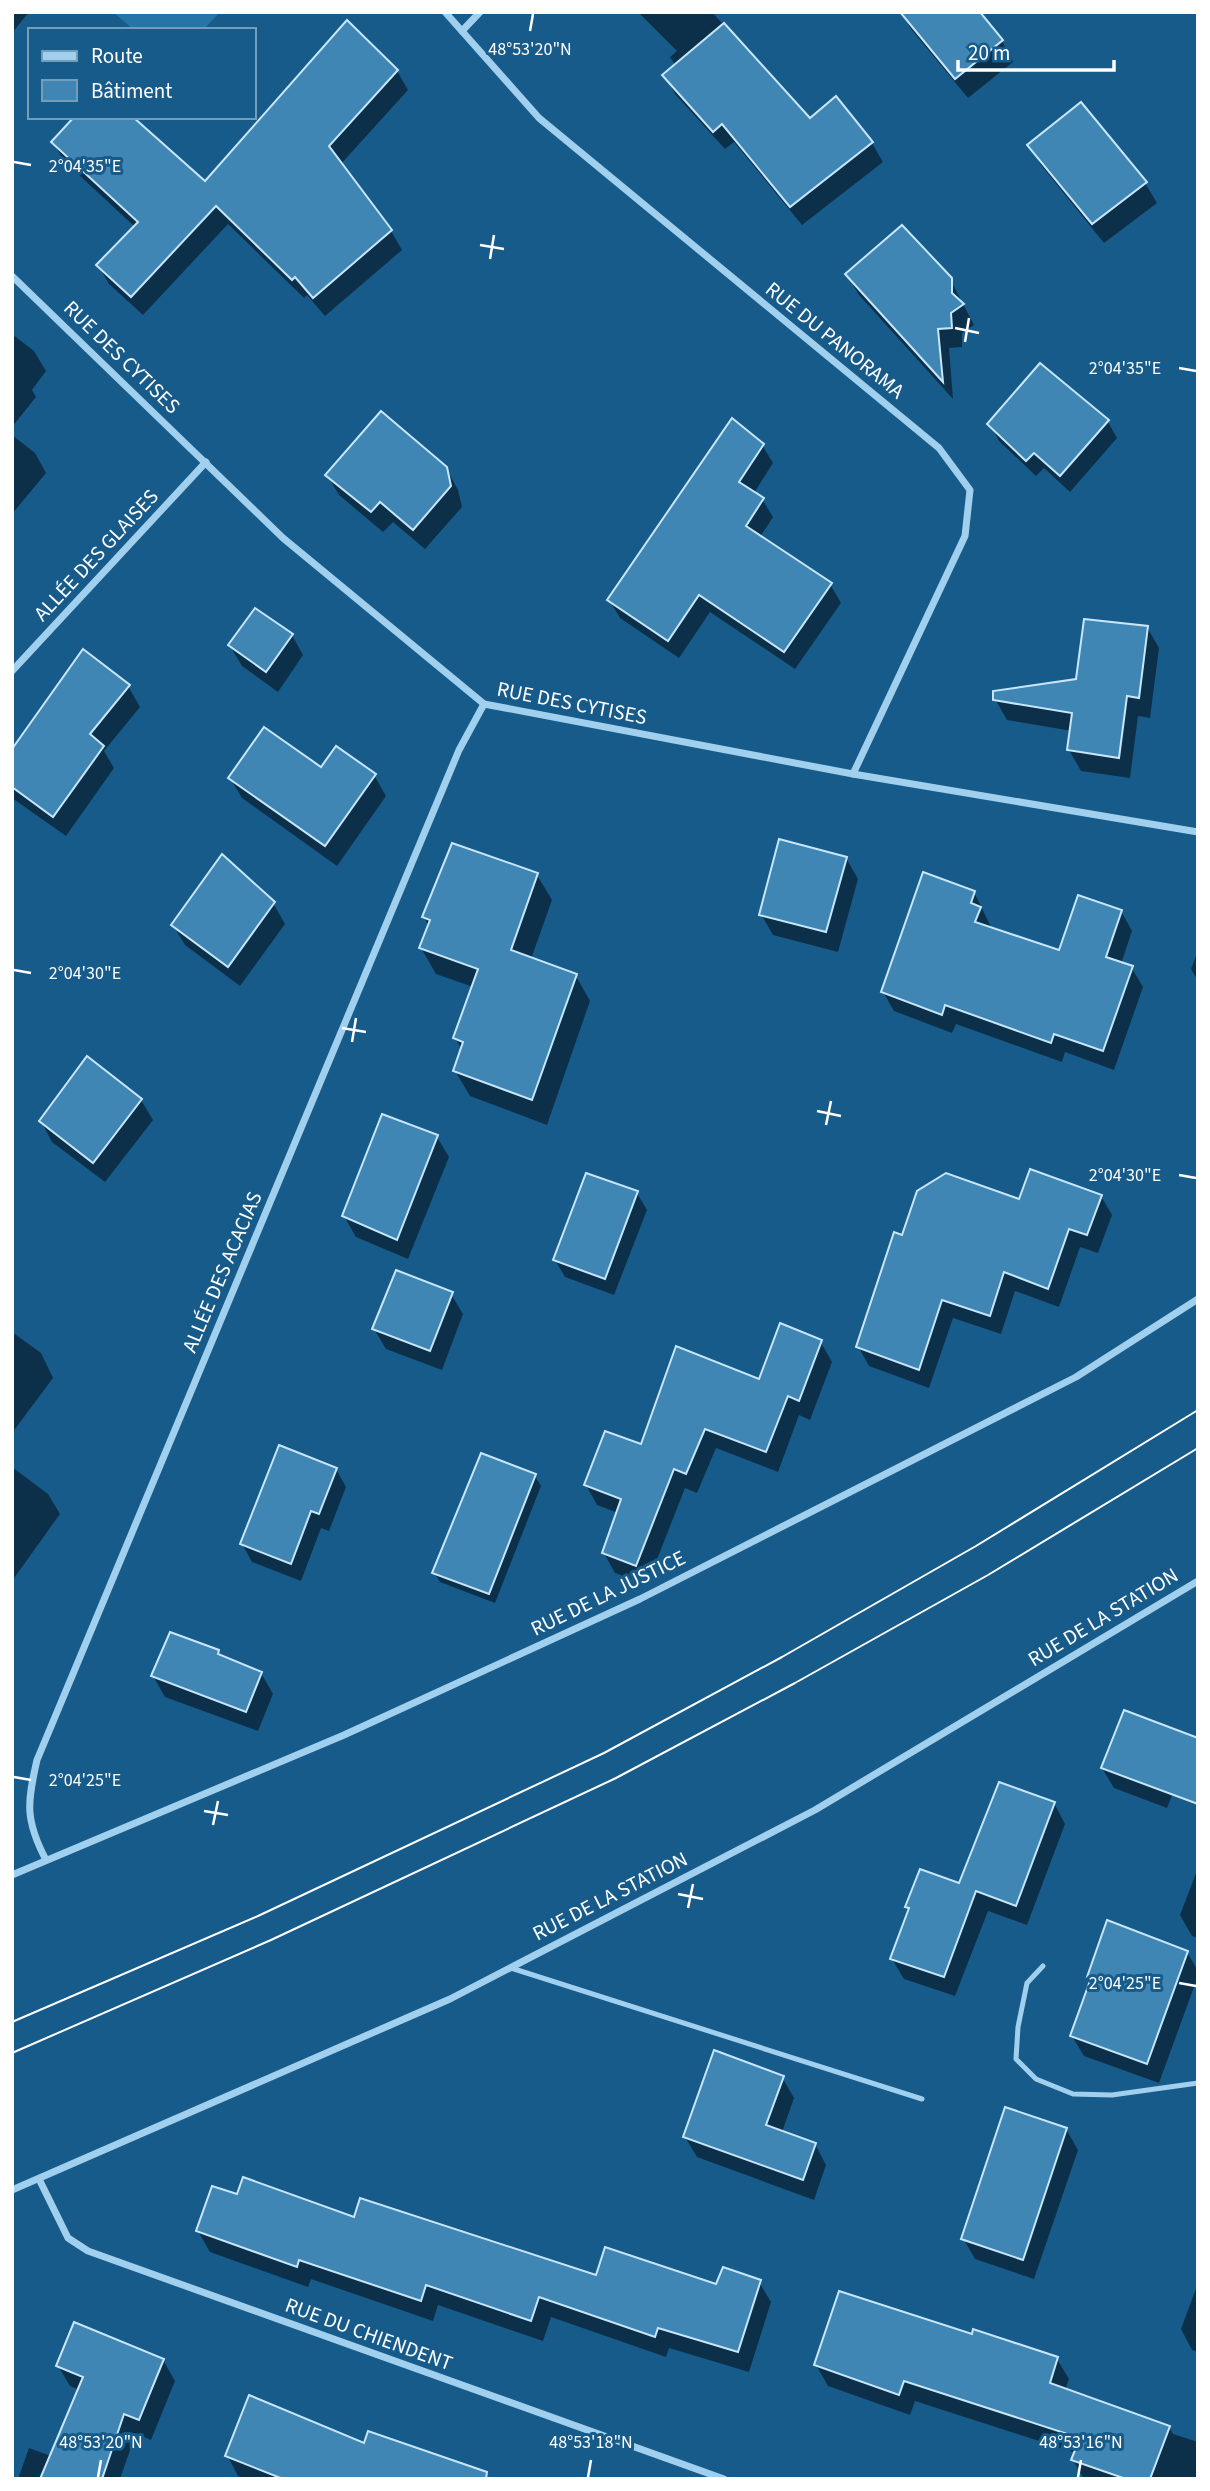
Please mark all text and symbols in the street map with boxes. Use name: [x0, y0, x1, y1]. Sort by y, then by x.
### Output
legend: [28, 28, 256, 119]
scale bar: [958, 28, 1114, 72]
text: 48°53'20"N: [488, 37, 572, 62]
text: 20 m: [968, 38, 1010, 68]
text: Route: [91, 41, 143, 71]
text: Bâtiment: [91, 76, 172, 106]
text: 2°04'35"E: [49, 154, 121, 179]
street label: RUE DU PANORAMA: [759, 274, 911, 406]
street label: RUE DES CYTISES: [57, 293, 187, 421]
text: 2°04'35"E: [1089, 356, 1161, 381]
street label: ALLÉE DES GLAISES: [27, 482, 165, 628]
street label: RUE DES CYTISES: [495, 674, 649, 732]
text: 2°04'30"E: [49, 961, 121, 986]
text: 2°04'30"E: [1089, 1163, 1161, 1188]
street label: ALLÉE DES ACACIAS: [175, 1187, 269, 1357]
street label: RUE DE LA JUSTICE: [526, 1543, 690, 1643]
street label: RUE DE LA STATION: [1022, 1560, 1184, 1674]
text: 2°04'25"E: [49, 1768, 121, 1793]
street label: RUE DE LA STATION: [527, 1844, 693, 1948]
text: 2°04'25"E: [1089, 1971, 1161, 1996]
street label: RUE DU CHIENDENT: [281, 2290, 457, 2378]
text: 48°53'20"N: [59, 2430, 143, 2455]
text: 48°53'18"N: [549, 2430, 633, 2455]
text: 48°53'16"N: [1039, 2430, 1123, 2455]

